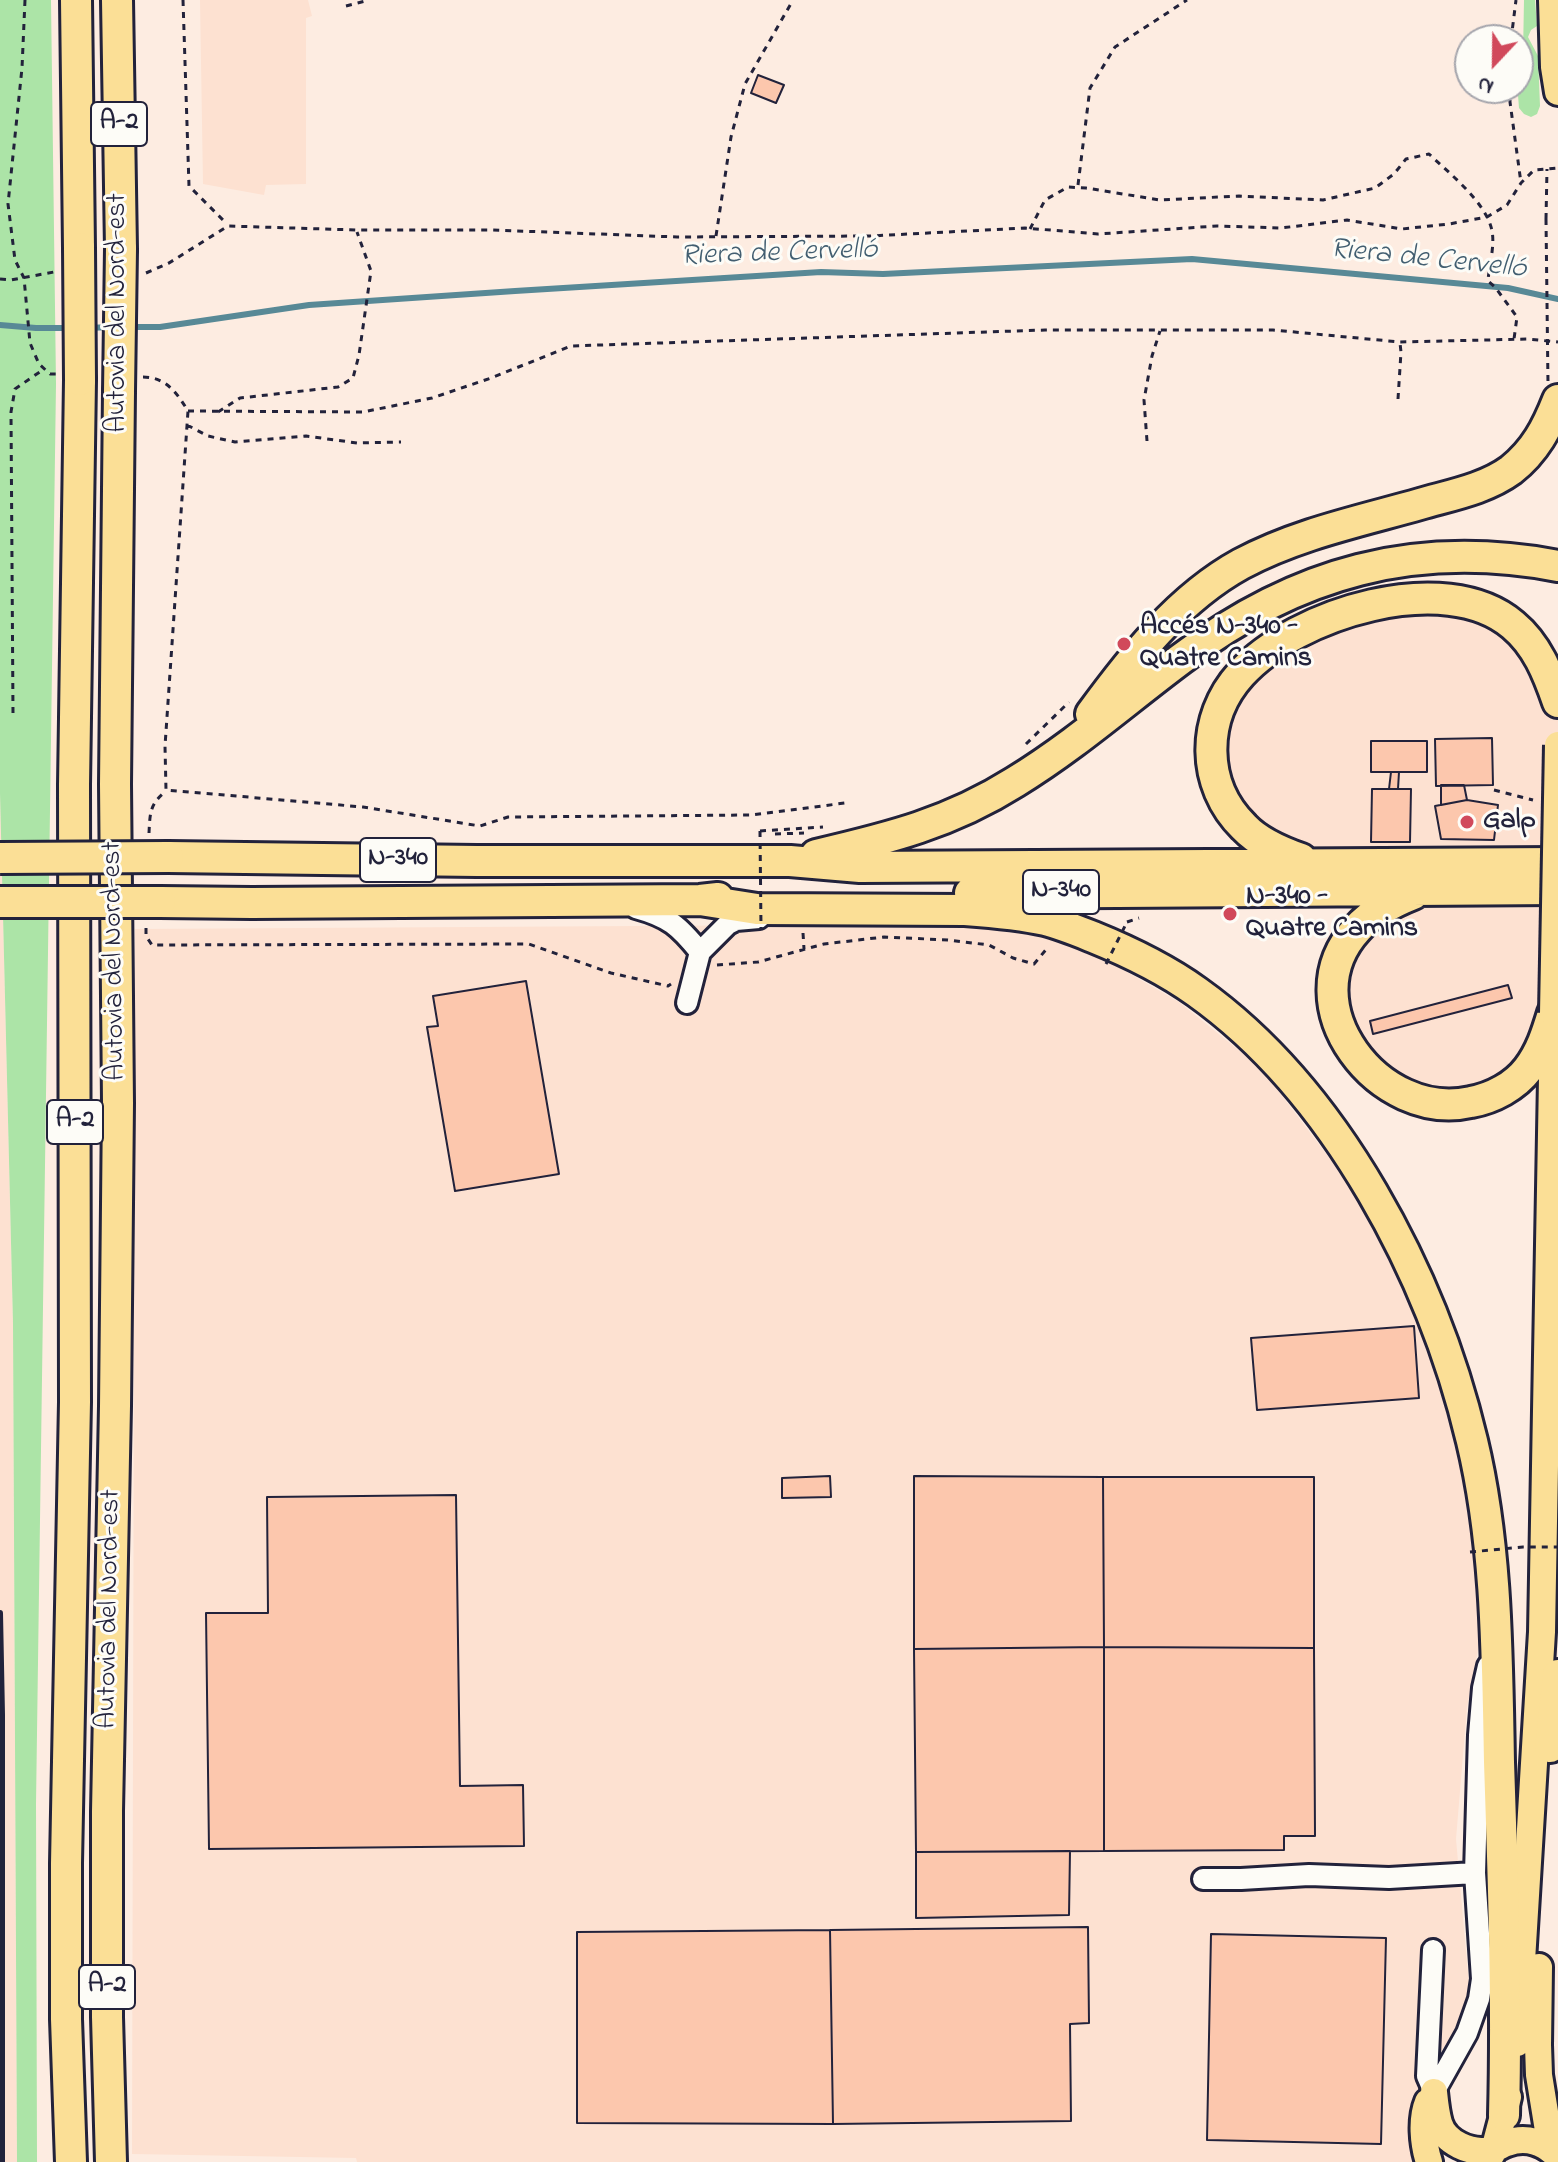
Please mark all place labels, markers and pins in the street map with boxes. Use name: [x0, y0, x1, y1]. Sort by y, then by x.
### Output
place label: Accés N-340 - Quatre Camins: [1140, 611, 1312, 677]
marker: Accés N-340 - Quatre Camins: [1115, 635, 1133, 653]
place label: Galp: [1483, 805, 1536, 839]
marker: Galp: [1458, 813, 1476, 831]
place label: N-340 - Quatre Camins: [1246, 881, 1418, 947]
marker: N-340 - Quatre Camins: [1221, 905, 1239, 923]

